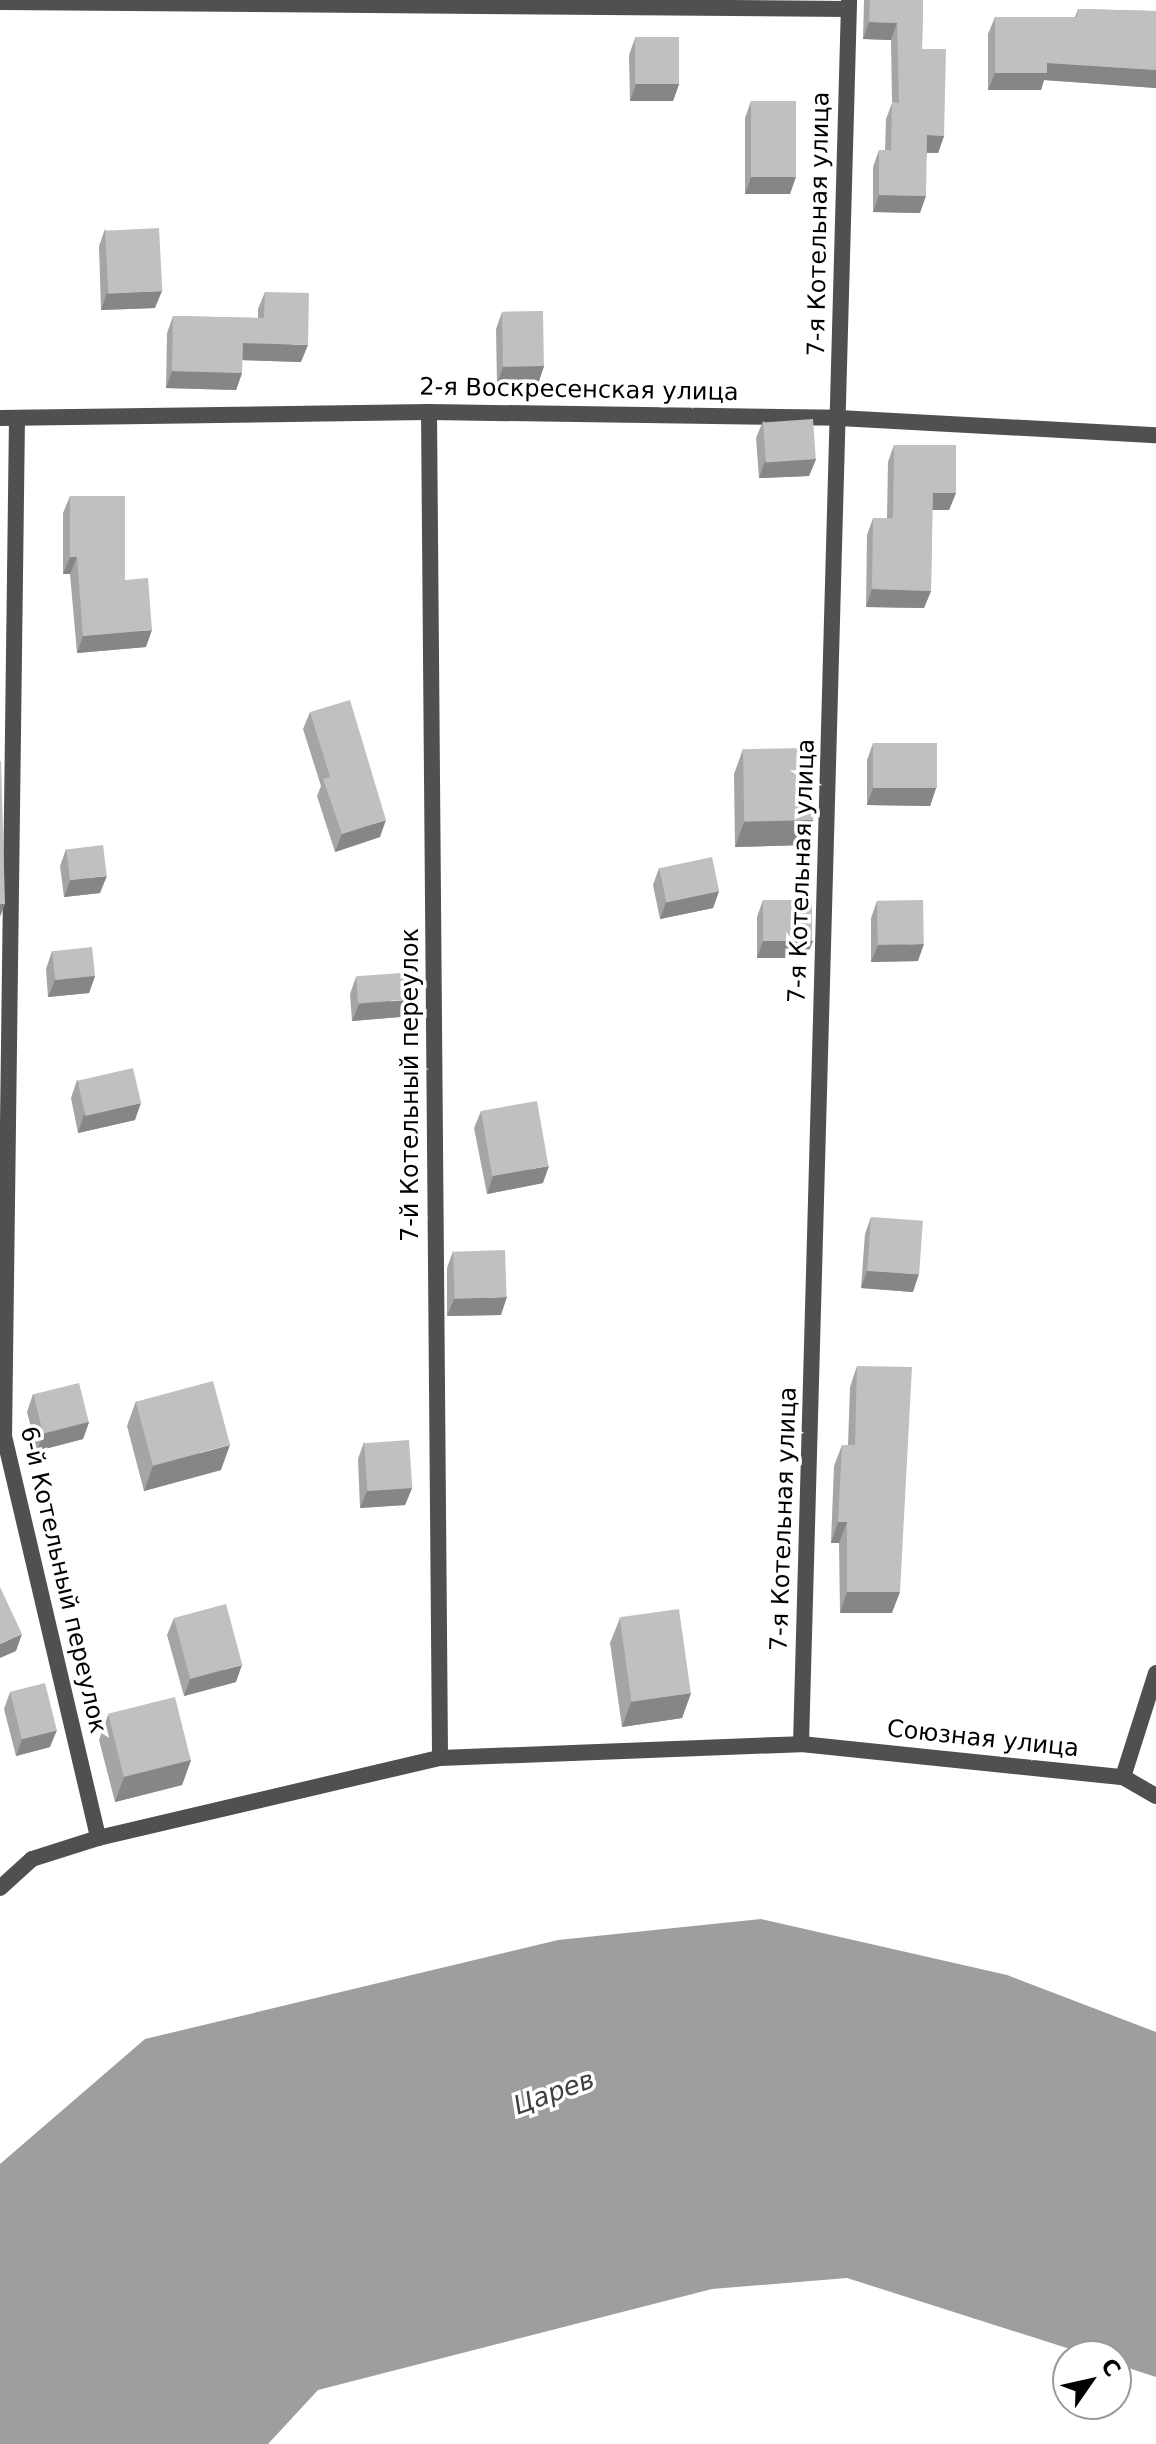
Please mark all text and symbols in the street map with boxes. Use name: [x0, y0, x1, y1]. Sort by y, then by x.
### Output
street label: 7-я Котельная улица: [802, 91, 836, 357]
street label: 2-я Воскресенская улица: [419, 373, 739, 407]
street label: 7-я Котельная улица: [783, 738, 821, 1004]
street label: 7-й Котельный переулок: [397, 928, 425, 1242]
street label: 7-я Котельная улица: [765, 1386, 803, 1652]
street label: 6-й Котельный переулок: [14, 1424, 112, 1736]
street label: Союзная улица: [885, 1715, 1081, 1763]
water label: Царев: [509, 2064, 599, 2122]
north arrow: [1052, 2340, 1132, 2420]
text: С: [1096, 2354, 1126, 2381]

